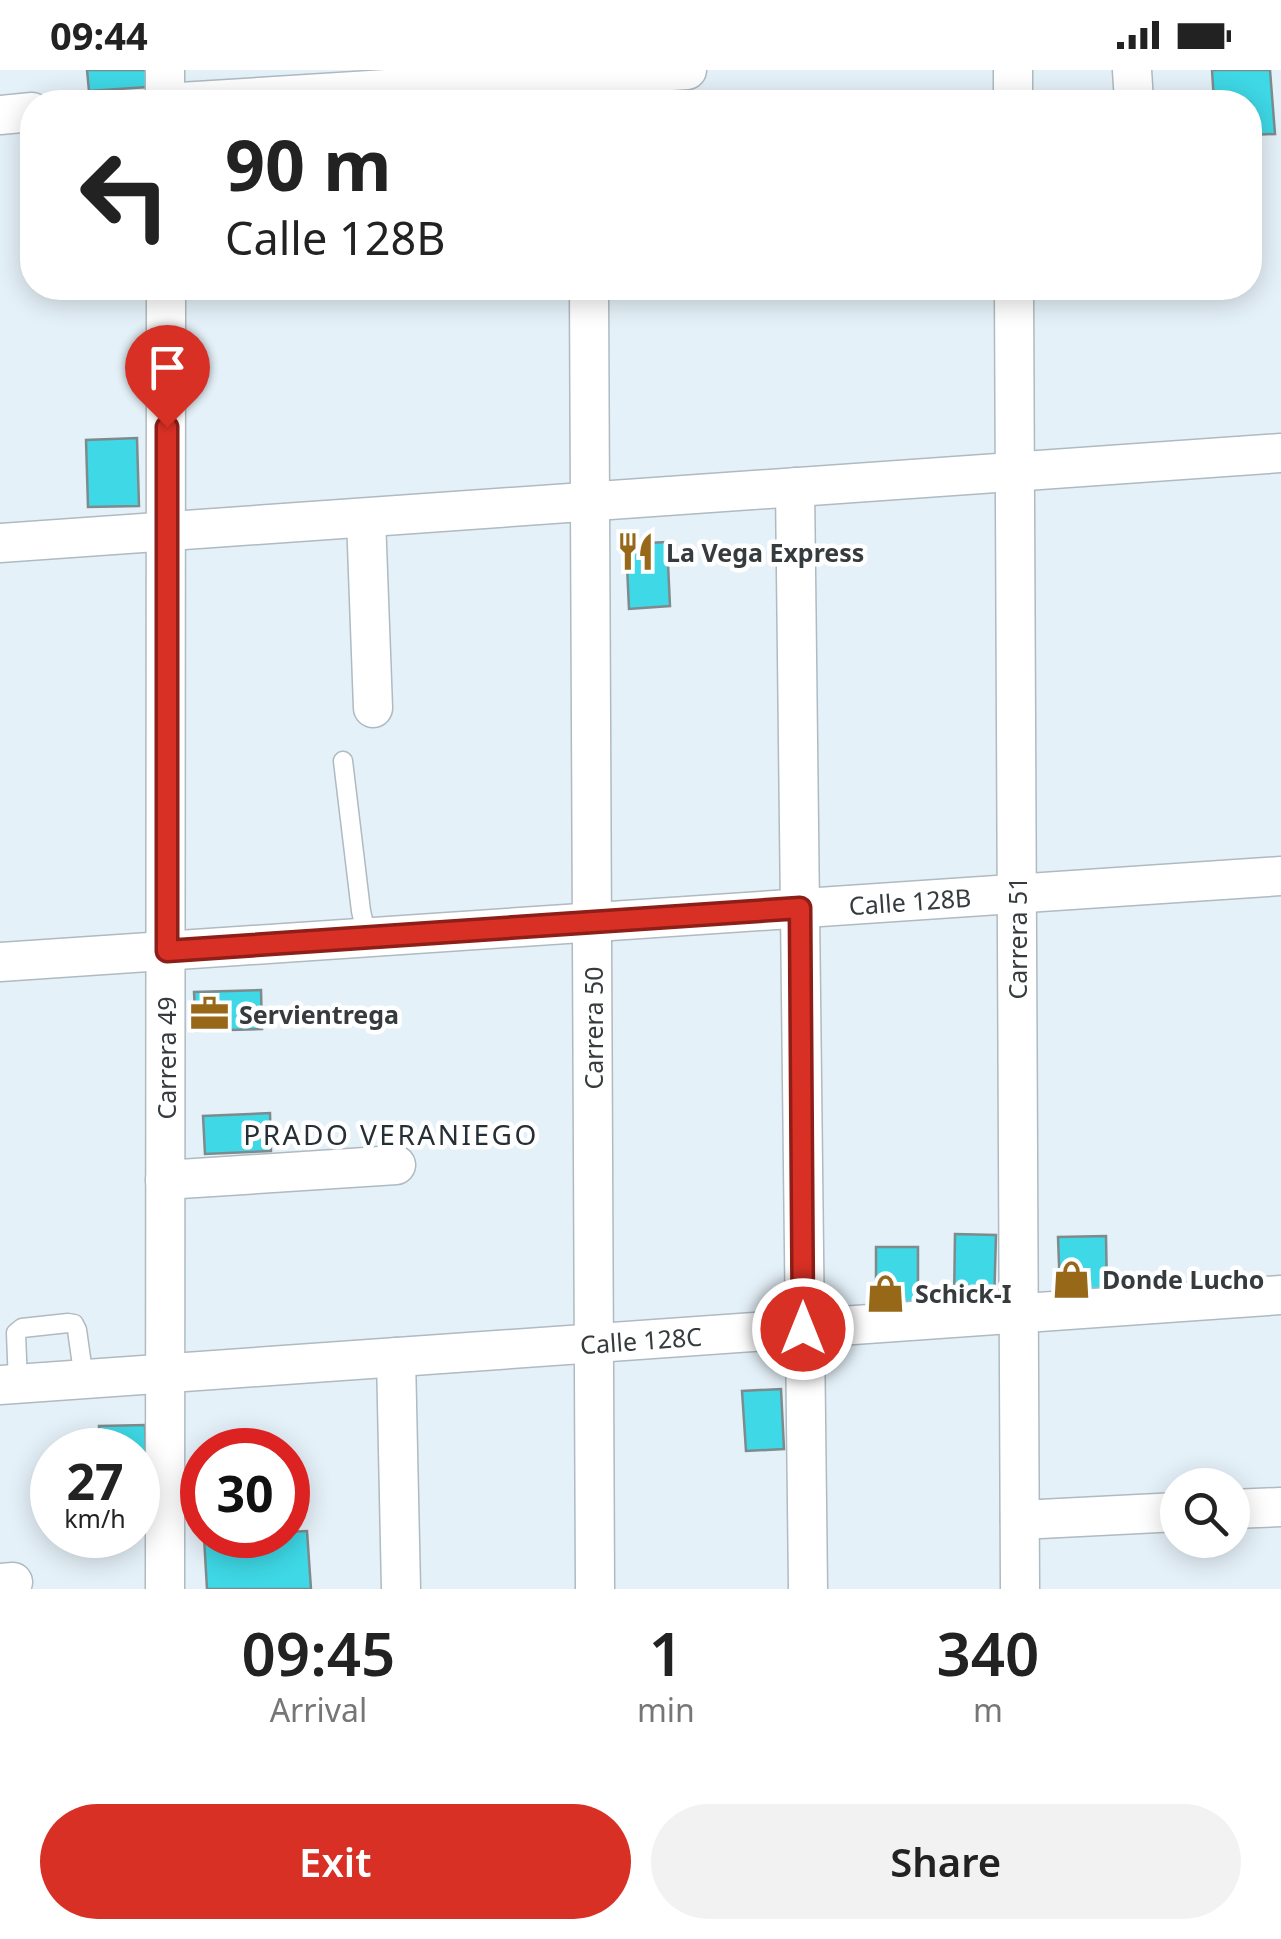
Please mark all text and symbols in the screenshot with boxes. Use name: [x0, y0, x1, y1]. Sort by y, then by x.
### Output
text: 09:44: [50, 9, 148, 61]
text: 90 m: [225, 116, 392, 212]
icon: left: [60, 130, 190, 260]
text: Calle 128B: [225, 207, 445, 268]
pin: [125, 325, 210, 428]
icon: arrive: [140, 340, 195, 395]
restaurant icon: La Vega Express: [615, 531, 657, 573]
place label: La Vega Express: [666, 535, 864, 569]
street label: Carrera 51: [1000, 876, 1034, 1000]
street label: Calle 128B: [848, 880, 972, 922]
street label: Carrera 50: [576, 966, 610, 1090]
office icon: Servientrega: [188, 993, 230, 1035]
street label: Carrera 49: [149, 996, 183, 1120]
place label: Servientrega: [239, 997, 399, 1031]
district label: PRADO VERANIEGO: [243, 1115, 539, 1153]
shop icon: Donde Lucho: [1051, 1258, 1093, 1300]
place label: Donde Lucho: [1102, 1262, 1264, 1296]
shop icon: Schick-I: [864, 1272, 906, 1314]
place label: Schick-I: [915, 1276, 1012, 1310]
position arrow: [751, 1277, 855, 1381]
street label: Calle 128C: [579, 1319, 703, 1361]
speed limit sign: 30: [180, 1428, 310, 1558]
text: 27: [66, 1447, 124, 1515]
map controls: [1160, 1468, 1250, 1558]
button: search: [1160, 1468, 1250, 1558]
text: km/h: [64, 1501, 126, 1535]
text: 09:45: [242, 1612, 395, 1694]
text: 1: [649, 1612, 683, 1694]
text: 340: [936, 1612, 1039, 1694]
text: Arrival: [270, 1688, 367, 1731]
text: min: [637, 1688, 695, 1731]
text: m: [973, 1688, 1003, 1731]
button: Exit: [40, 1804, 631, 1919]
button: Share: [651, 1804, 1241, 1919]

